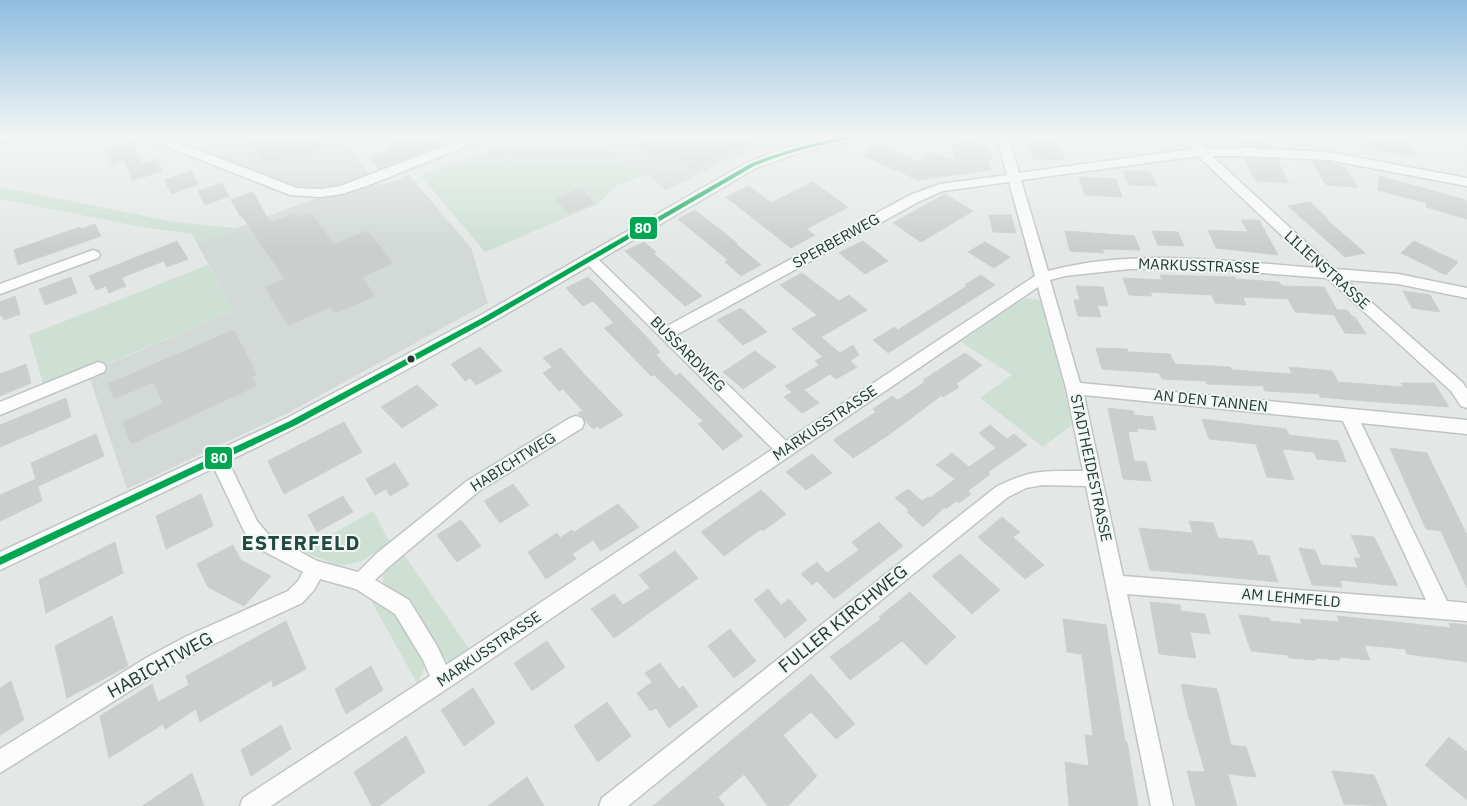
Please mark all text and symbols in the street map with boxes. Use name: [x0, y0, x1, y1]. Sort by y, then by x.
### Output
street label: SPERBERWEG: [789, 209, 883, 272]
line badge: 80: [629, 216, 658, 240]
text: 80: [635, 219, 651, 237]
street label: LILIENSTRASSE: [1281, 226, 1374, 313]
street label: MARKUSSTRASSE: [1138, 254, 1260, 277]
street label: BUSSARDWEG: [647, 312, 730, 395]
unlabelled marker: [406, 354, 416, 364]
street label: MARKUSSTRASSE: [769, 381, 881, 465]
street label: AN DEN TANNEN: [1153, 385, 1269, 416]
street label: STADTHEIDESTRASSE: [1067, 392, 1116, 543]
street label: HABICHTWEG: [466, 428, 559, 495]
line badge: 80: [204, 446, 233, 470]
text: 80: [211, 449, 227, 467]
district label: ESTERFELD: [242, 529, 360, 556]
street label: FULLER KIRCHWEG: [773, 559, 912, 678]
street label: AM LEHMFELD: [1241, 584, 1341, 611]
street label: MARKUSSTRASSE: [433, 607, 545, 691]
street label: HABICHTWEG: [103, 626, 216, 703]

